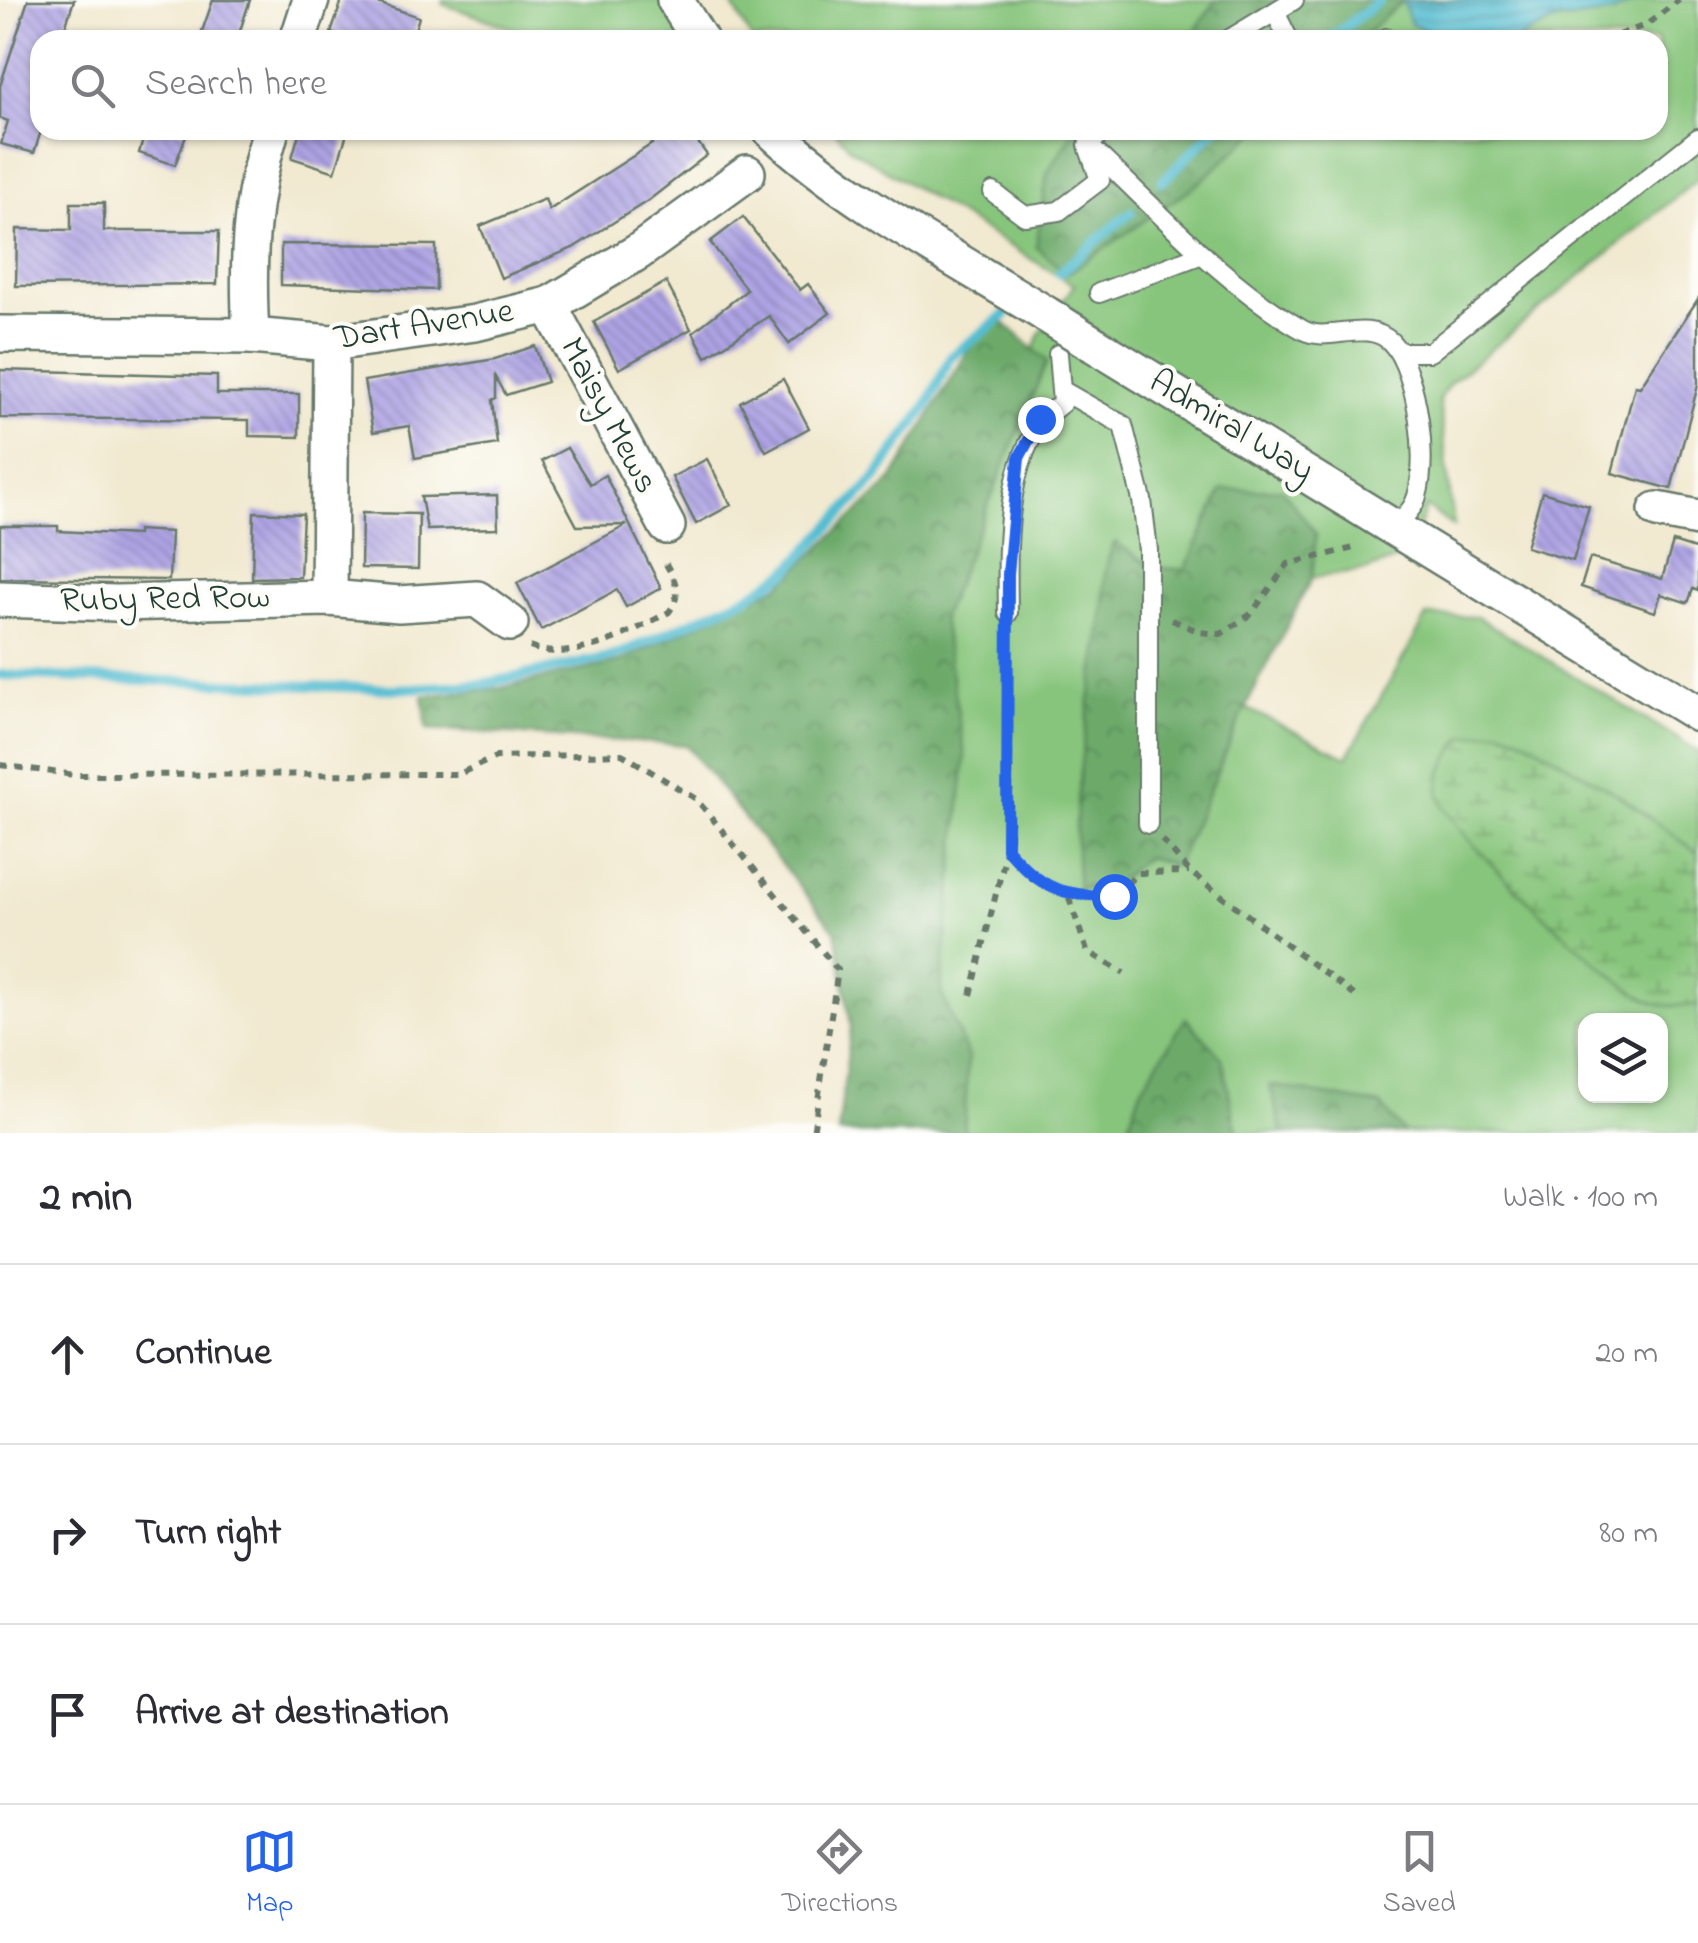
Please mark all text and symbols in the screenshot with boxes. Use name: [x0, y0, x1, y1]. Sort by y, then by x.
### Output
search box: [30, 30, 1668, 140]
text: Search here: [145, 57, 327, 113]
icon: search: [65, 58, 120, 113]
street label: Dart Avenue: [330, 287, 517, 365]
street label: Maisy Mews: [546, 329, 670, 503]
street label: Admiral Way: [1139, 358, 1323, 496]
route end: [1018, 397, 1064, 443]
street label: Ruby Red Row: [60, 573, 270, 627]
route start: [1092, 874, 1138, 920]
map controls: [1578, 1013, 1668, 1103]
button: layers: [1578, 1013, 1668, 1103]
text: 2 min: [40, 1168, 132, 1229]
text: Walk · 100 m: [1503, 1175, 1658, 1222]
text: Continue: [135, 1326, 271, 1382]
icon: ahead: [40, 1327, 95, 1382]
text: 20 m: [1595, 1331, 1658, 1378]
text: Turn right: [135, 1506, 281, 1562]
icon: right: [40, 1507, 95, 1562]
text: 80 m: [1599, 1511, 1658, 1558]
text: Arrive at destination: [135, 1686, 449, 1742]
icon: arrive: [40, 1687, 95, 1742]
tab: Map: [242, 1824, 297, 1925]
tab: Directions: [782, 1824, 898, 1925]
tab: Saved: [1383, 1824, 1456, 1925]

